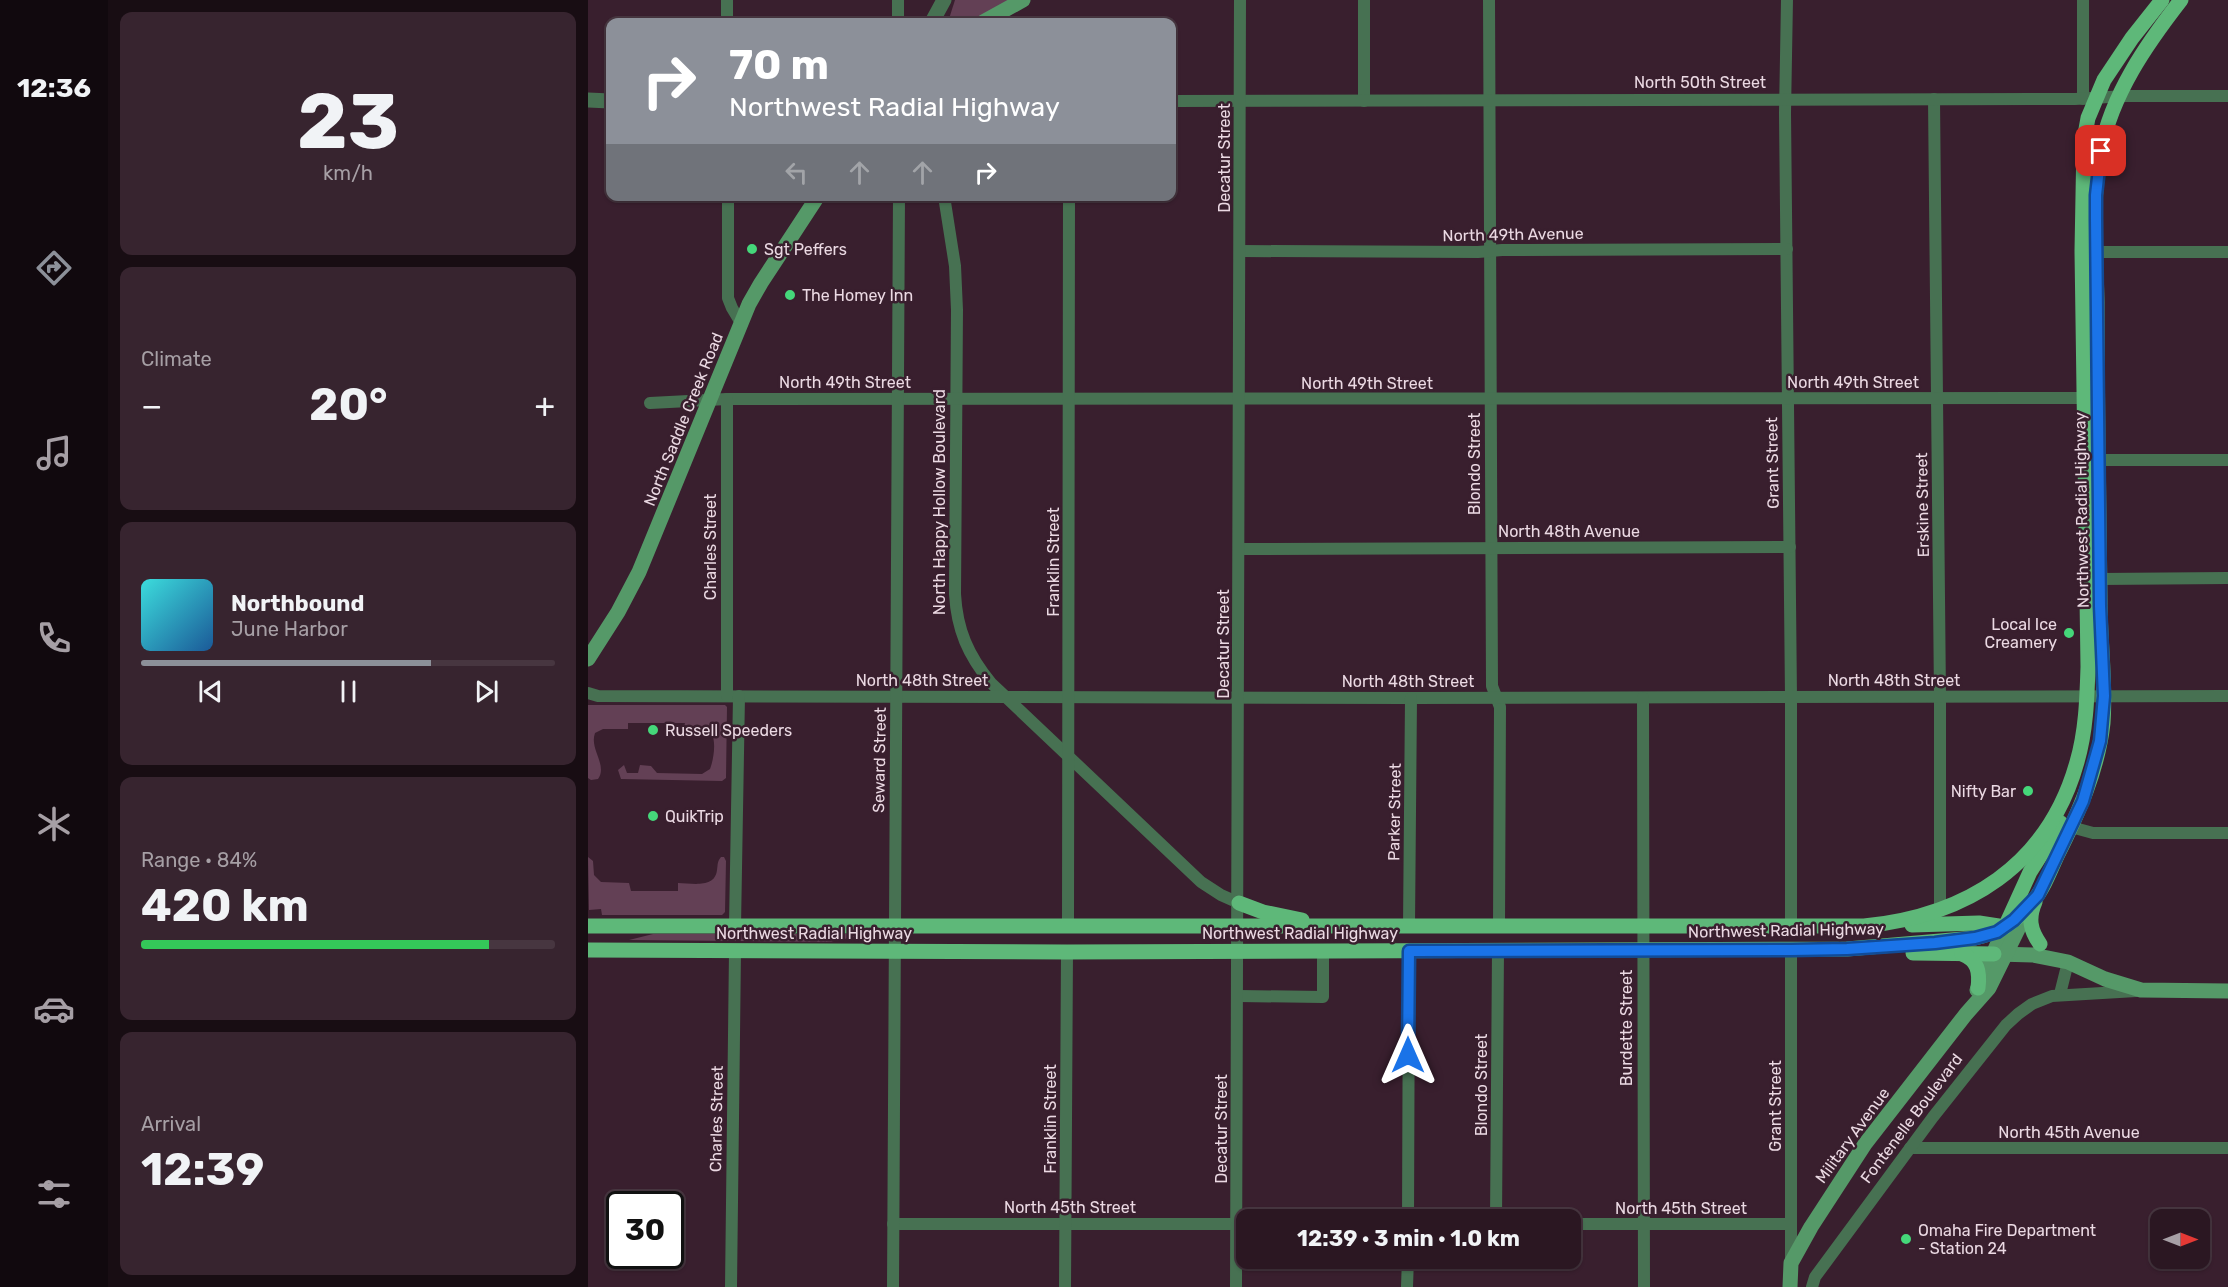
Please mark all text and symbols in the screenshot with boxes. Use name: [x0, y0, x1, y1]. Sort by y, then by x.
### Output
text: 70 m: [729, 40, 829, 90]
icon: right: [630, 42, 708, 120]
text: 12:36: [17, 72, 91, 104]
street label: North 50th Street: [1634, 73, 1766, 92]
text: 23: [297, 75, 399, 168]
text: Northwest Radial Highway: [729, 91, 1060, 123]
street label: Decatur Street: [1215, 103, 1234, 213]
pin: [2075, 125, 2126, 176]
icon: arrive: [2084, 134, 2117, 167]
icon: left: [780, 156, 813, 189]
icon: ahead: [843, 156, 876, 189]
icon: ahead: [906, 156, 939, 189]
icon: right: [969, 156, 1002, 189]
text: km/h: [323, 161, 373, 185]
street label: North 49th Avenue: [1442, 224, 1584, 245]
place label: Sgt Peffers: [764, 240, 847, 259]
marker: Sgt Peffers: [745, 242, 759, 256]
icon: directions: [33, 247, 75, 289]
place label: The Homey Inn: [802, 286, 913, 305]
marker: The Homey Inn: [783, 288, 797, 302]
street label: North Saddle Creek Road: [640, 330, 727, 509]
text: Climate: [141, 347, 212, 371]
street label: North 49th Street: [779, 373, 911, 392]
street label: North 49th Street: [1787, 373, 1919, 392]
street label: North 49th Street: [1301, 374, 1433, 393]
text: 20°: [309, 378, 388, 431]
text: −: [141, 386, 162, 425]
text: +: [534, 386, 555, 425]
street label: North Happy Hollow Boulevard: [930, 389, 949, 615]
street label: Northwest Radial Highway: [2070, 412, 2093, 608]
street label: Blondo Street: [1465, 413, 1484, 515]
street label: Grant Street: [1762, 417, 1783, 509]
icon: music: [33, 432, 75, 474]
street label: Erskine Street: [1912, 452, 1933, 558]
street label: Charles Street: [701, 494, 720, 600]
street label: Franklin Street: [1044, 507, 1063, 617]
street label: North 48th Avenue: [1498, 522, 1640, 541]
street label: Decatur Street: [1214, 589, 1233, 699]
text: Northbound: [231, 590, 364, 617]
place label: Local Ice Creamery: [1985, 615, 2057, 652]
icon: phone: [33, 617, 75, 659]
text: June Harbor: [231, 617, 348, 641]
marker: Local Ice Creamery: [2062, 626, 2076, 640]
street label: North 48th Street: [856, 671, 988, 690]
street label: North 48th Street: [1828, 671, 1960, 690]
street label: North 48th Street: [1342, 672, 1474, 691]
icon: previous: [194, 675, 227, 708]
icon: pause: [332, 675, 365, 708]
icon: next: [470, 675, 503, 708]
street label: Seward Street: [869, 707, 890, 813]
place label: Russell Speeders: [665, 721, 792, 740]
marker: Russell Speeders: [646, 723, 660, 737]
street label: Parker Street: [1384, 763, 1405, 861]
place label: Nifty Bar: [1951, 782, 2016, 801]
marker: Nifty Bar: [2021, 784, 2035, 798]
icon: climate: [33, 803, 75, 845]
place label: QuikTrip: [665, 807, 724, 826]
marker: QuikTrip: [646, 809, 660, 823]
text: Range · 84%: [141, 848, 257, 872]
text: 420 km: [141, 879, 309, 932]
street label: Northwest Radial Highway: [1688, 919, 1884, 942]
street label: Northwest Radial Highway: [716, 924, 912, 943]
street label: Northwest Radial Highway: [1202, 924, 1398, 943]
street label: Burdette Street: [1617, 970, 1636, 1086]
icon: car: [33, 988, 75, 1030]
position arrow: [1376, 1023, 1440, 1087]
street label: Blondo Street: [1472, 1034, 1491, 1136]
street label: Fontenelle Boulevard: [1856, 1050, 1966, 1187]
street label: Grant Street: [1766, 1060, 1785, 1152]
street label: Franklin Street: [1041, 1064, 1060, 1174]
street label: Charles Street: [706, 1066, 727, 1172]
street label: Decatur Street: [1212, 1074, 1231, 1184]
street label: Military Avenue: [1811, 1084, 1893, 1187]
text: Arrival: [141, 1112, 201, 1136]
street label: North 45th Avenue: [1998, 1123, 2140, 1142]
text: 12:39: [141, 1143, 264, 1196]
icon: filters: [33, 1173, 75, 1215]
speed limit sign: 30: [606, 1191, 684, 1269]
street label: North 45th Street: [1004, 1198, 1136, 1217]
street label: North 45th Street: [1615, 1199, 1747, 1218]
north arrow: [2150, 1209, 2210, 1269]
map controls: [2150, 1209, 2210, 1269]
place label: Omaha Fire Department - Station 24: [1918, 1221, 2096, 1258]
text: 12:39 · 3 min · 1.0 km: [1297, 1225, 1520, 1252]
marker: Omaha Fire Department - Station 24: [1899, 1232, 1913, 1246]

